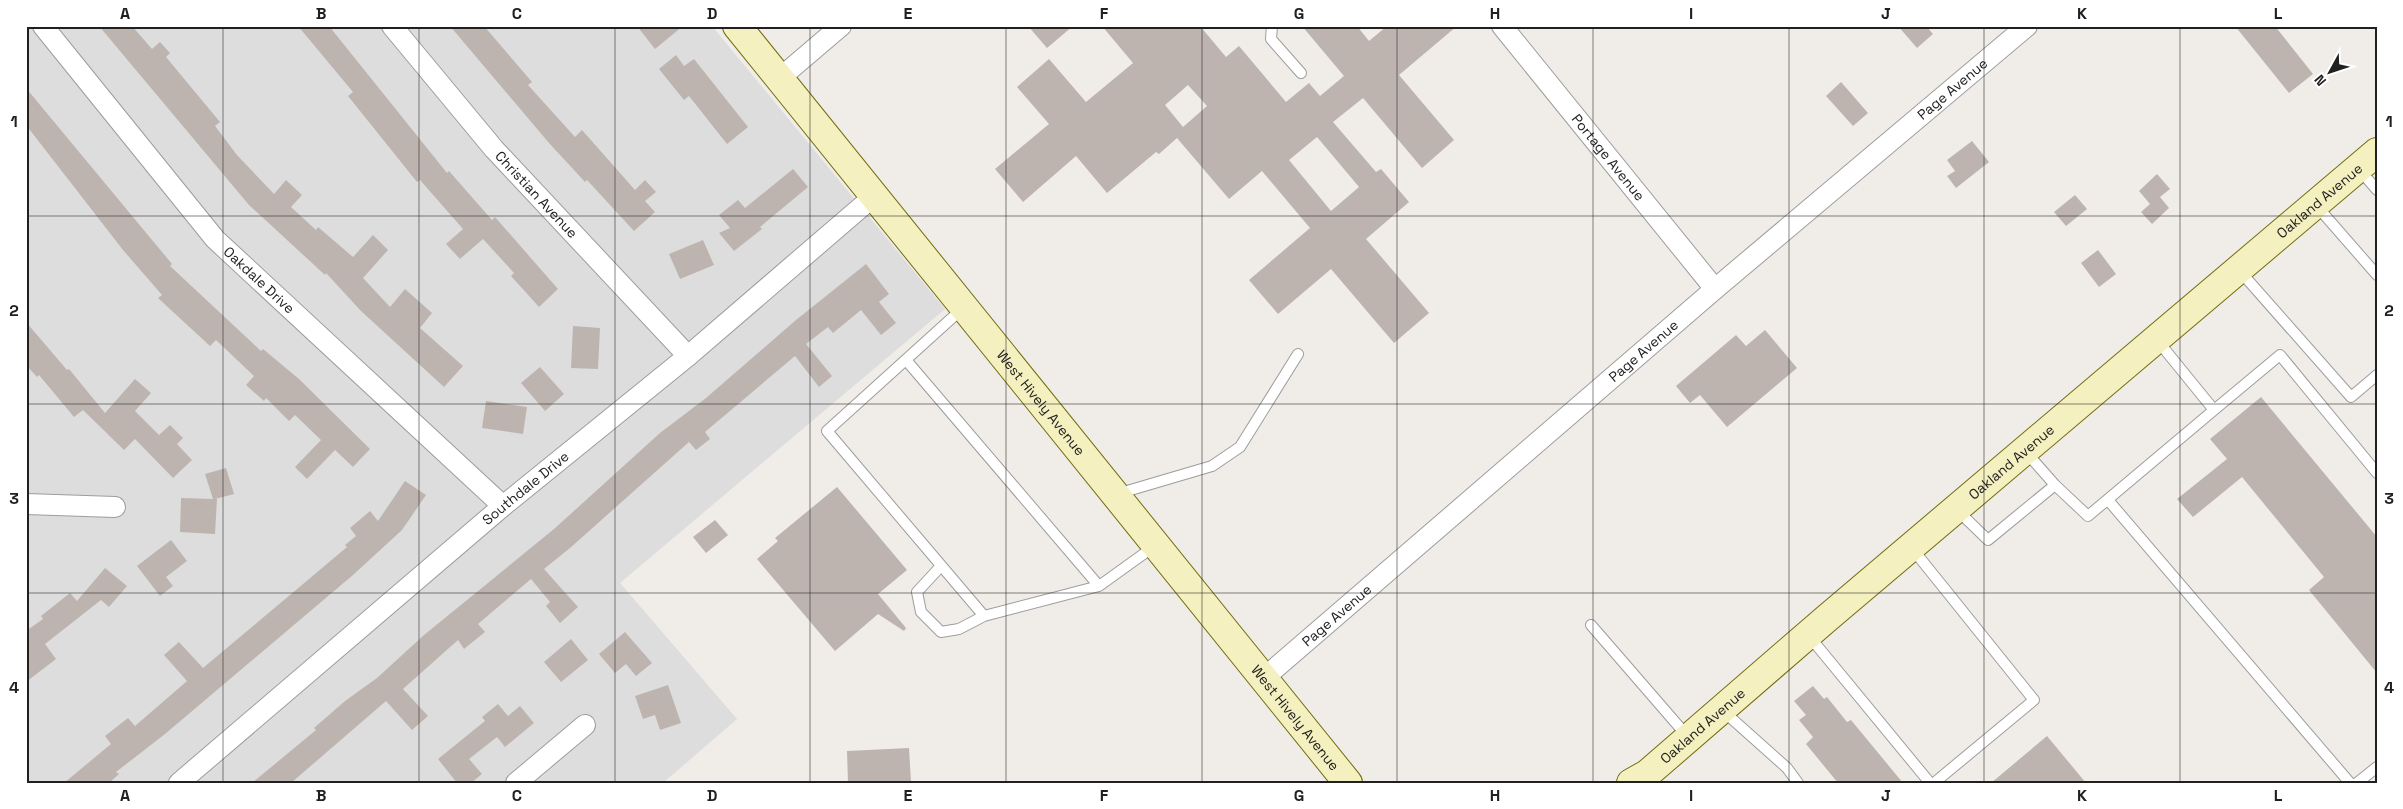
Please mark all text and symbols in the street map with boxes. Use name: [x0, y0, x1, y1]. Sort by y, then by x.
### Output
text: A: [120, 3, 130, 24]
text: B: [316, 3, 326, 24]
text: C: [512, 3, 522, 24]
text: D: [707, 3, 717, 24]
text: E: [904, 3, 913, 24]
text: F: [1100, 3, 1109, 24]
text: G: [1294, 3, 1304, 24]
text: H: [1490, 3, 1500, 24]
text: I: [1689, 3, 1693, 24]
text: J: [1881, 3, 1891, 24]
text: K: [2077, 3, 2087, 24]
text: L: [2274, 3, 2283, 24]
north arrow: [2306, 48, 2356, 98]
street label: Page Avenue: [1914, 54, 1991, 124]
text: N: [2310, 71, 2330, 90]
street label: Portage Avenue: [1568, 110, 1649, 204]
text: 1: [10, 111, 18, 132]
text: 1: [2385, 111, 2393, 132]
street label: Christian Avenue: [491, 147, 582, 242]
street label: Oakland Avenue: [2273, 159, 2366, 242]
street label: Oakdale Drive: [220, 243, 299, 317]
text: 2: [9, 300, 19, 321]
text: 2: [2384, 300, 2394, 321]
street label: Page Avenue: [1605, 316, 1682, 386]
street label: West Hively Avenue: [993, 346, 1089, 459]
street label: Oakland Avenue: [1965, 421, 2058, 503]
street label: Southdale Drive: [478, 447, 572, 529]
text: 3: [9, 488, 19, 509]
text: 3: [2384, 488, 2394, 509]
street label: Page Avenue: [1298, 580, 1375, 650]
street label: West Hively Avenue: [1247, 661, 1343, 774]
text: 4: [9, 677, 19, 698]
text: 4: [2384, 677, 2394, 698]
street label: Oakland Avenue: [1656, 684, 1749, 768]
text: A: [120, 785, 130, 806]
text: B: [316, 785, 326, 806]
text: C: [512, 785, 522, 806]
text: D: [707, 785, 717, 806]
text: E: [904, 785, 913, 806]
text: F: [1100, 785, 1109, 806]
text: G: [1294, 785, 1304, 806]
text: H: [1490, 785, 1500, 806]
text: I: [1689, 785, 1693, 806]
text: J: [1881, 785, 1891, 806]
text: K: [2077, 785, 2087, 806]
text: L: [2274, 785, 2283, 806]

